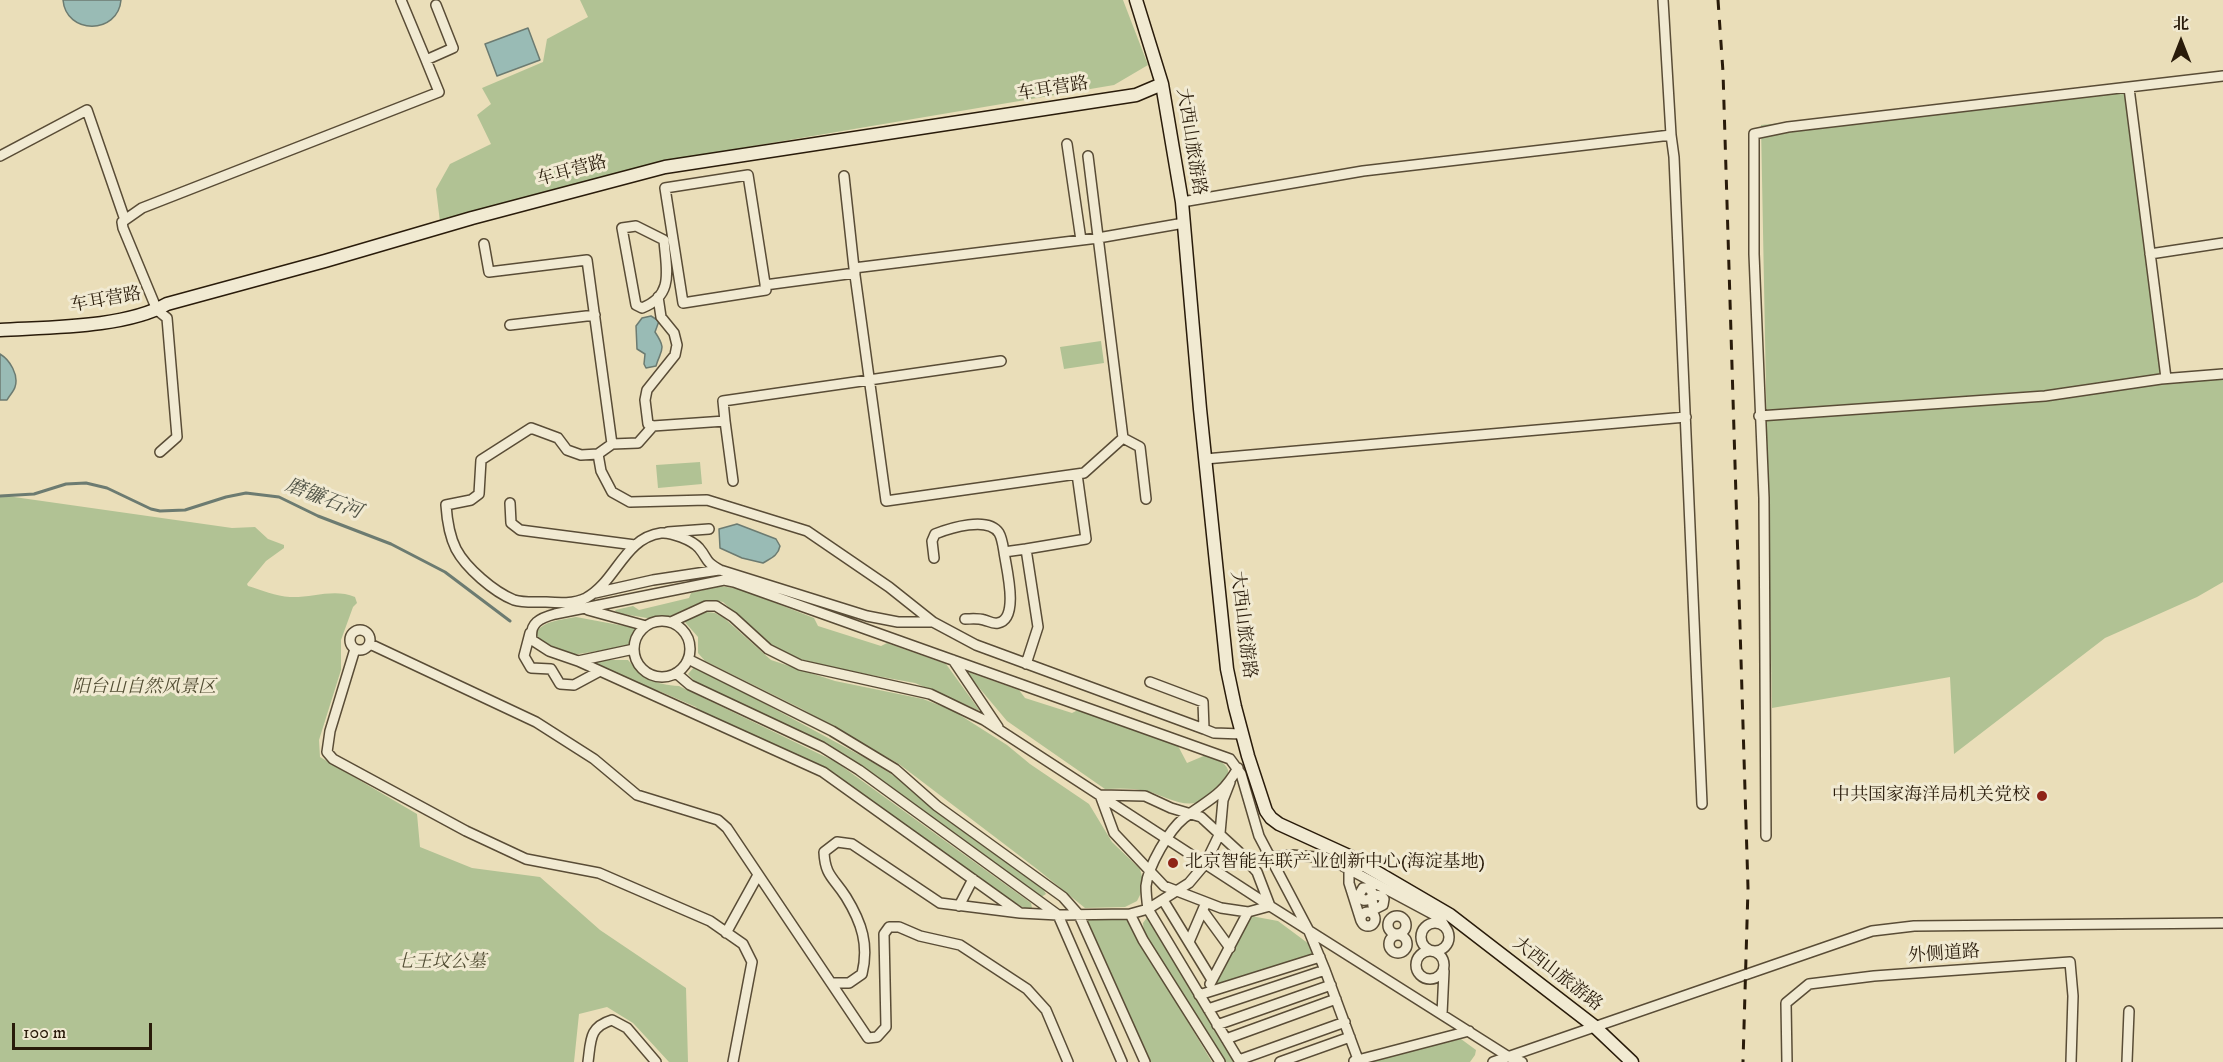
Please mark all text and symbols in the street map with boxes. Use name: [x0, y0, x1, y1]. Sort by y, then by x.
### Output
north arrow: [2151, 12, 2211, 72]
text: 北: [2173, 14, 2189, 34]
street label: 车耳营路: [1016, 74, 1090, 106]
street label: 大西山旅游路: [1171, 87, 1209, 197]
street label: 车耳营路: [534, 152, 610, 192]
street label: 车耳营路: [69, 284, 143, 318]
water label: 磨镰石河: [281, 474, 365, 526]
street label: 大西山旅游路: [1225, 570, 1259, 680]
park label: 阳台山自然风景区: [72, 677, 216, 699]
place label: 中共国家海洋局机关党校: [1832, 785, 2030, 807]
marker: 中共国家海洋局机关党校: [2035, 789, 2049, 803]
place label: 北京智能车联产业创新中心(海淀基地): [1185, 852, 1485, 874]
marker: 北京智能车联产业创新中心(海淀基地): [1166, 856, 1180, 870]
street label: 大西山旅游路: [1508, 933, 1606, 1017]
street label: 外侧道路: [1907, 942, 1981, 968]
park label: 七王坟公墓: [396, 952, 486, 974]
scale bar: [15, 1011, 154, 1049]
text: 100 m: [23, 1022, 66, 1044]

